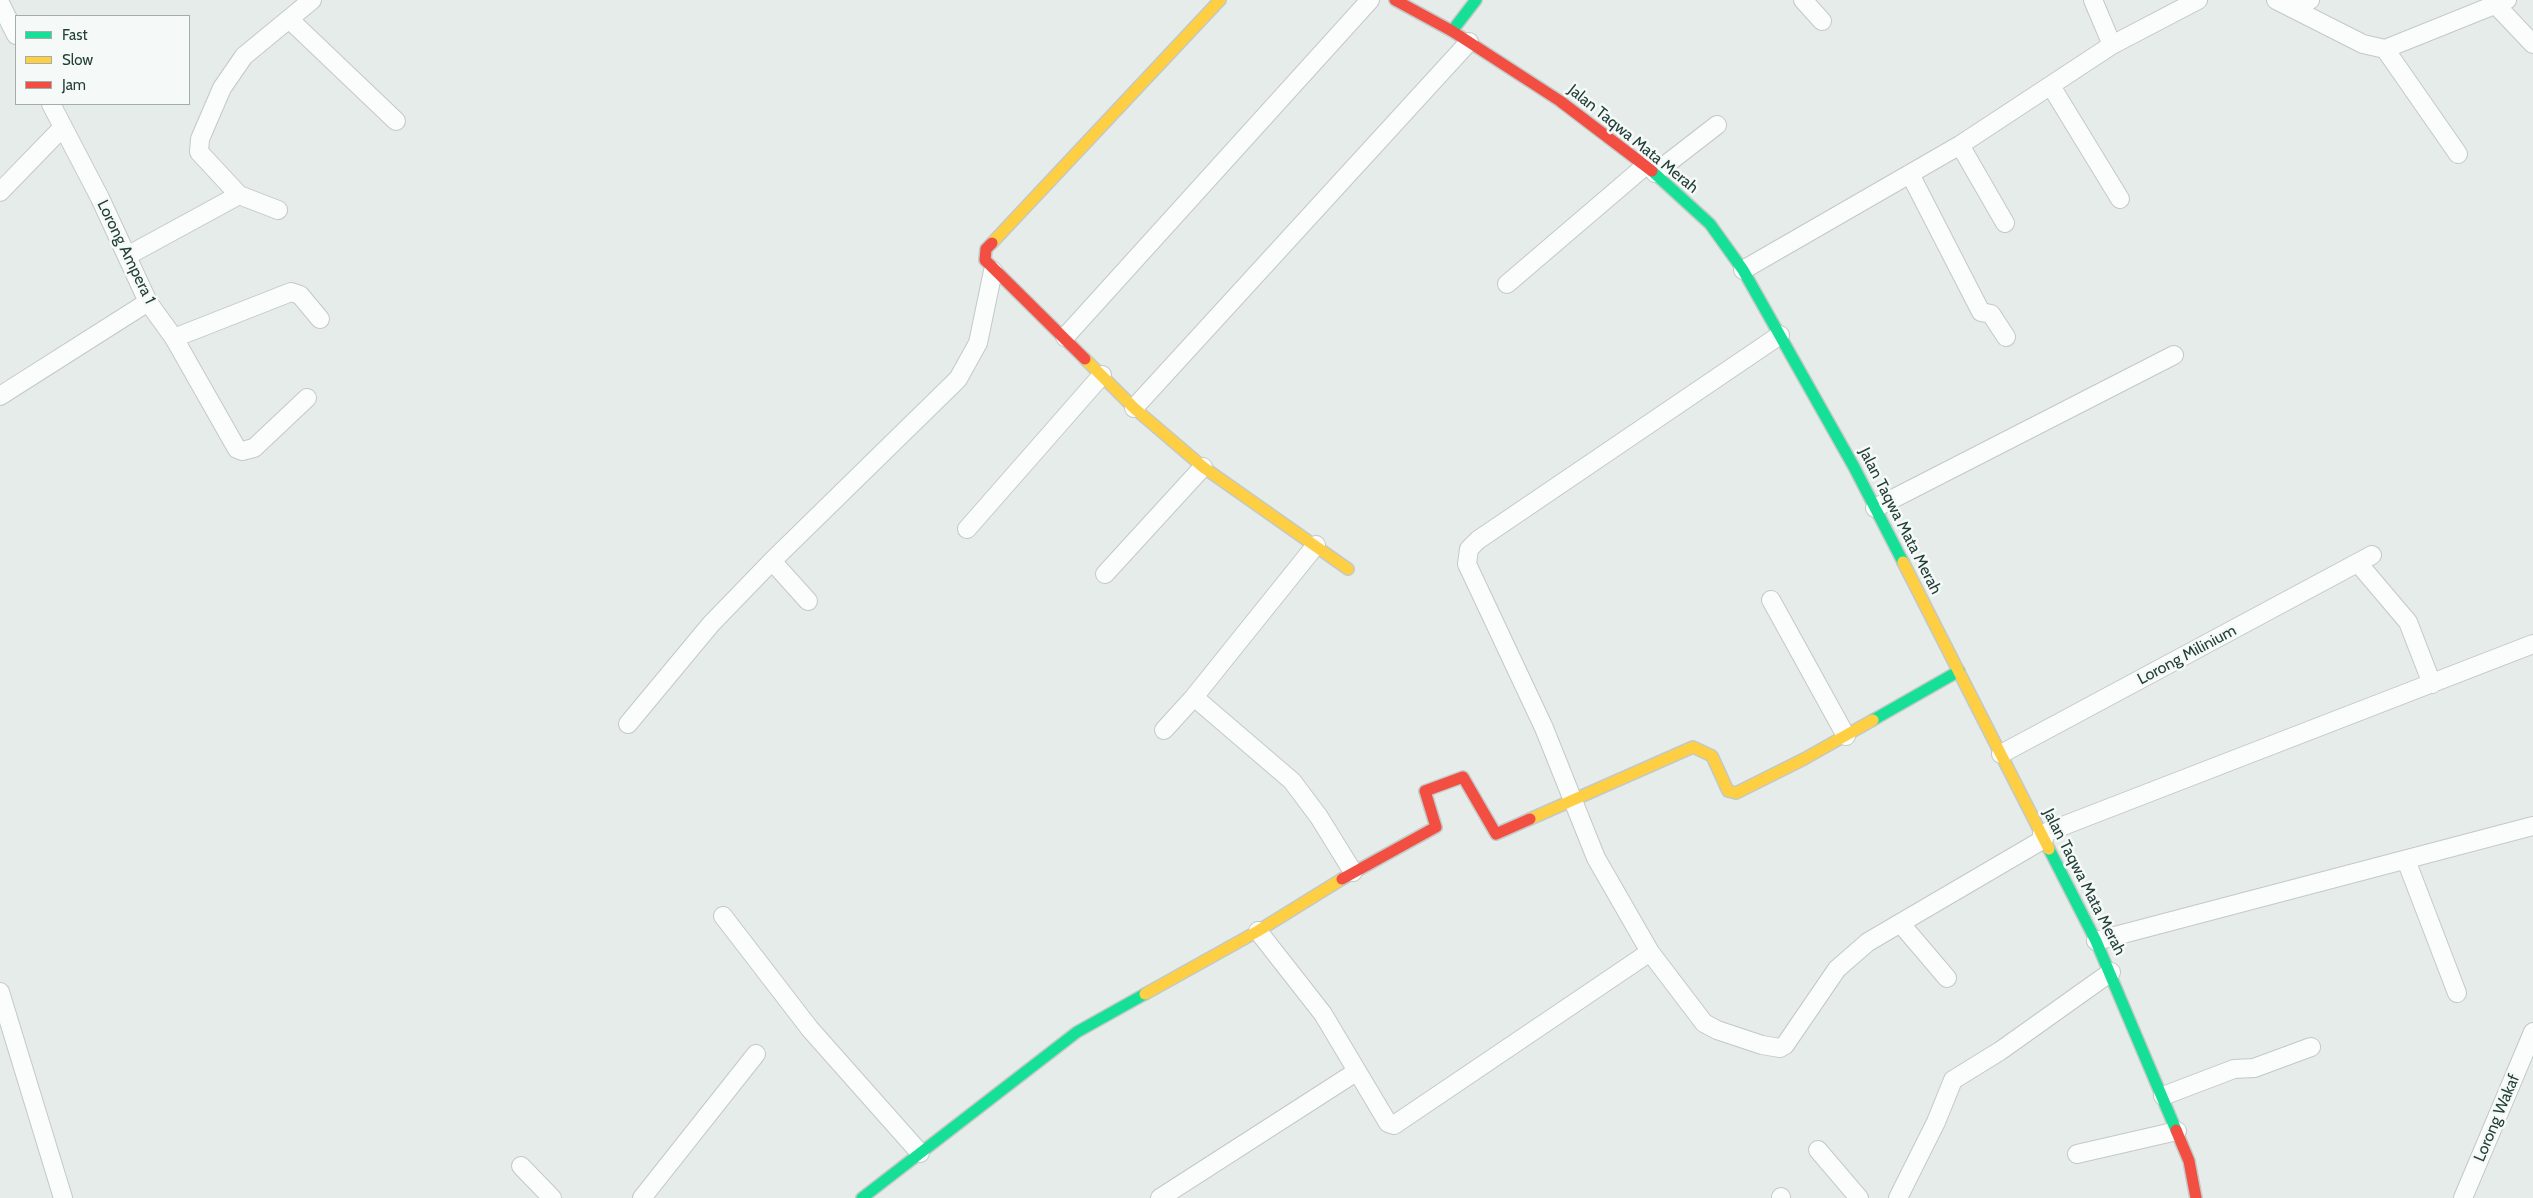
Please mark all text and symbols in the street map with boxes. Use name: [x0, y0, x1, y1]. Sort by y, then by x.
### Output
legend: [15, 15, 190, 105]
text: Fast: [62, 26, 87, 44]
text: Slow: [62, 51, 93, 69]
text: Jam: [62, 76, 86, 94]
street label: Jalan Taqwa Mata Merah: [1564, 81, 1702, 197]
street label: Lorong Ampera 1: [93, 197, 159, 307]
street label: Jalan Taqwa Mata Merah: [1855, 444, 1945, 598]
street label: Lorong Milinium: [2134, 621, 2240, 689]
street label: Jalan Taqwa Mata Merah: [2039, 805, 2129, 959]
street label: Lorong Wakaf: [2470, 1071, 2524, 1165]

